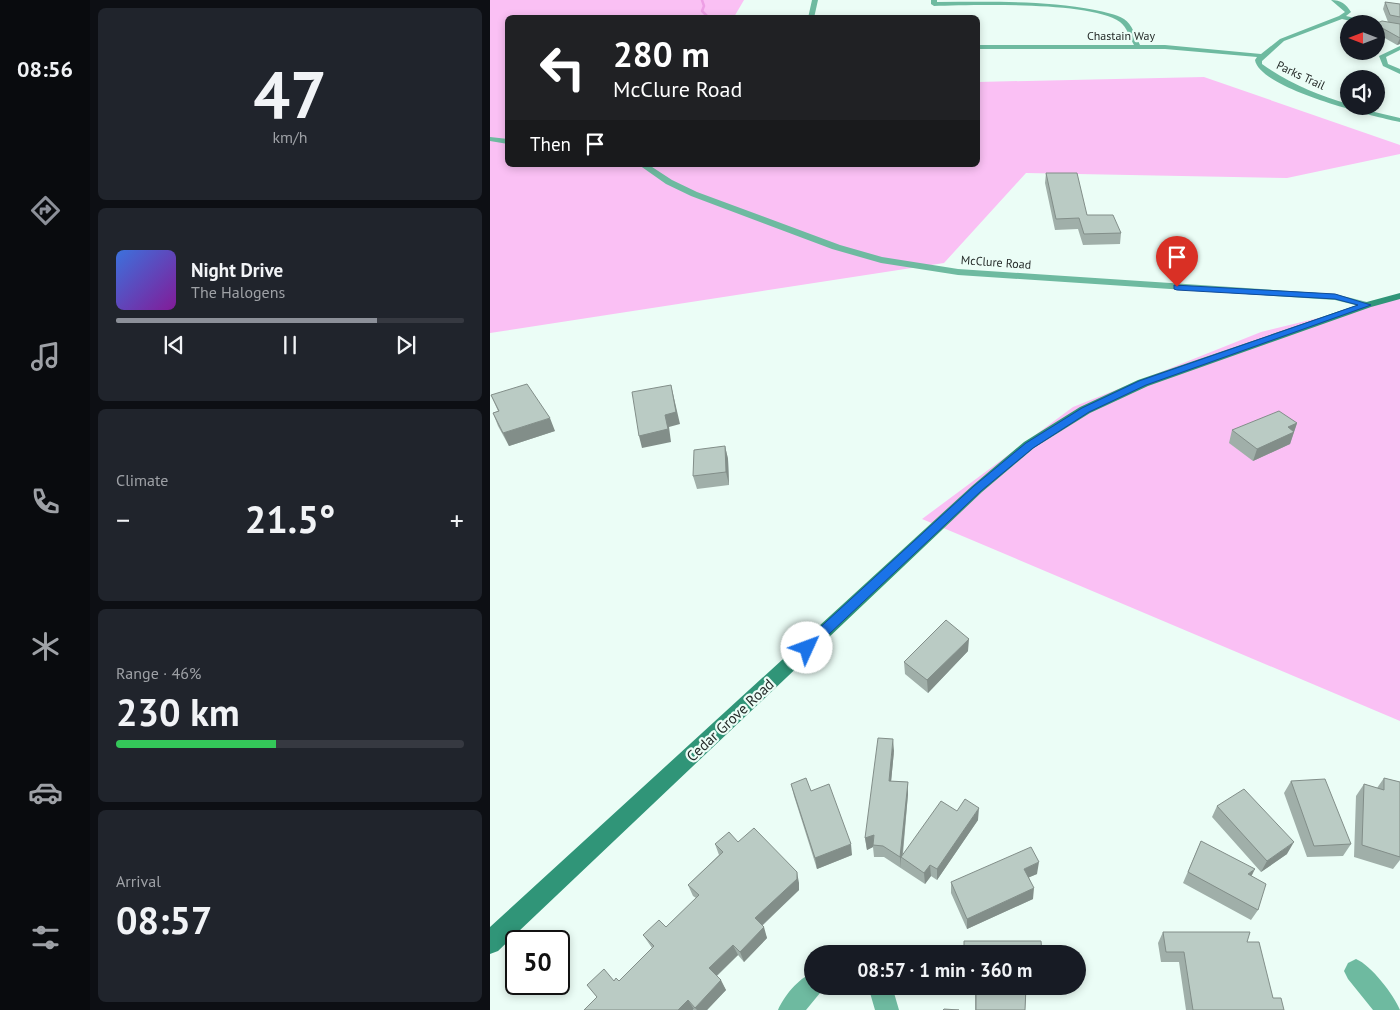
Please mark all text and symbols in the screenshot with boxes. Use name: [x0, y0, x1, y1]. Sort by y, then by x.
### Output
north arrow: [1340, 15, 1385, 60]
map controls: [1340, 15, 1385, 115]
street label: Chastain Way: [1087, 28, 1155, 43]
text: 280 m: [613, 31, 710, 77]
icon: left: [530, 35, 595, 100]
text: 47: [253, 52, 327, 136]
text: 08:56: [17, 55, 73, 83]
street label: Parks Trail: [1274, 57, 1328, 93]
button: sound: [1340, 70, 1385, 115]
text: McClure Road: [613, 75, 742, 103]
text: km/h: [272, 127, 308, 147]
icon: arrive: [581, 130, 609, 158]
text: Then: [530, 132, 571, 156]
icon: directions: [28, 193, 63, 228]
pin: [1156, 236, 1198, 287]
icon: arrive: [1163, 243, 1191, 271]
street label: McClure Road: [960, 252, 1032, 272]
text: Night Drive: [191, 258, 283, 282]
text: The Halogens: [191, 282, 285, 302]
icon: previous: [160, 331, 188, 359]
icon: pause: [276, 331, 304, 359]
icon: next: [392, 331, 420, 359]
icon: music: [28, 339, 63, 374]
text: Climate: [116, 470, 168, 490]
icon: phone: [28, 484, 63, 519]
text: 21.5°: [245, 494, 335, 543]
text: −: [116, 501, 130, 538]
text: +: [450, 501, 464, 538]
position arrow: [780, 621, 832, 673]
icon: climate: [28, 629, 63, 664]
text: Range · 46%: [116, 663, 201, 683]
street label: Cedar Grove Road: [682, 675, 778, 765]
text: 230 km: [116, 687, 240, 736]
icon: car: [28, 775, 63, 810]
text: Arrival: [116, 871, 161, 891]
text: 08:57: [116, 895, 212, 944]
icon: filters: [28, 920, 63, 955]
speed limit sign: 50: [505, 930, 570, 995]
text: 08:57 · 1 min · 360 m: [858, 958, 1032, 982]

